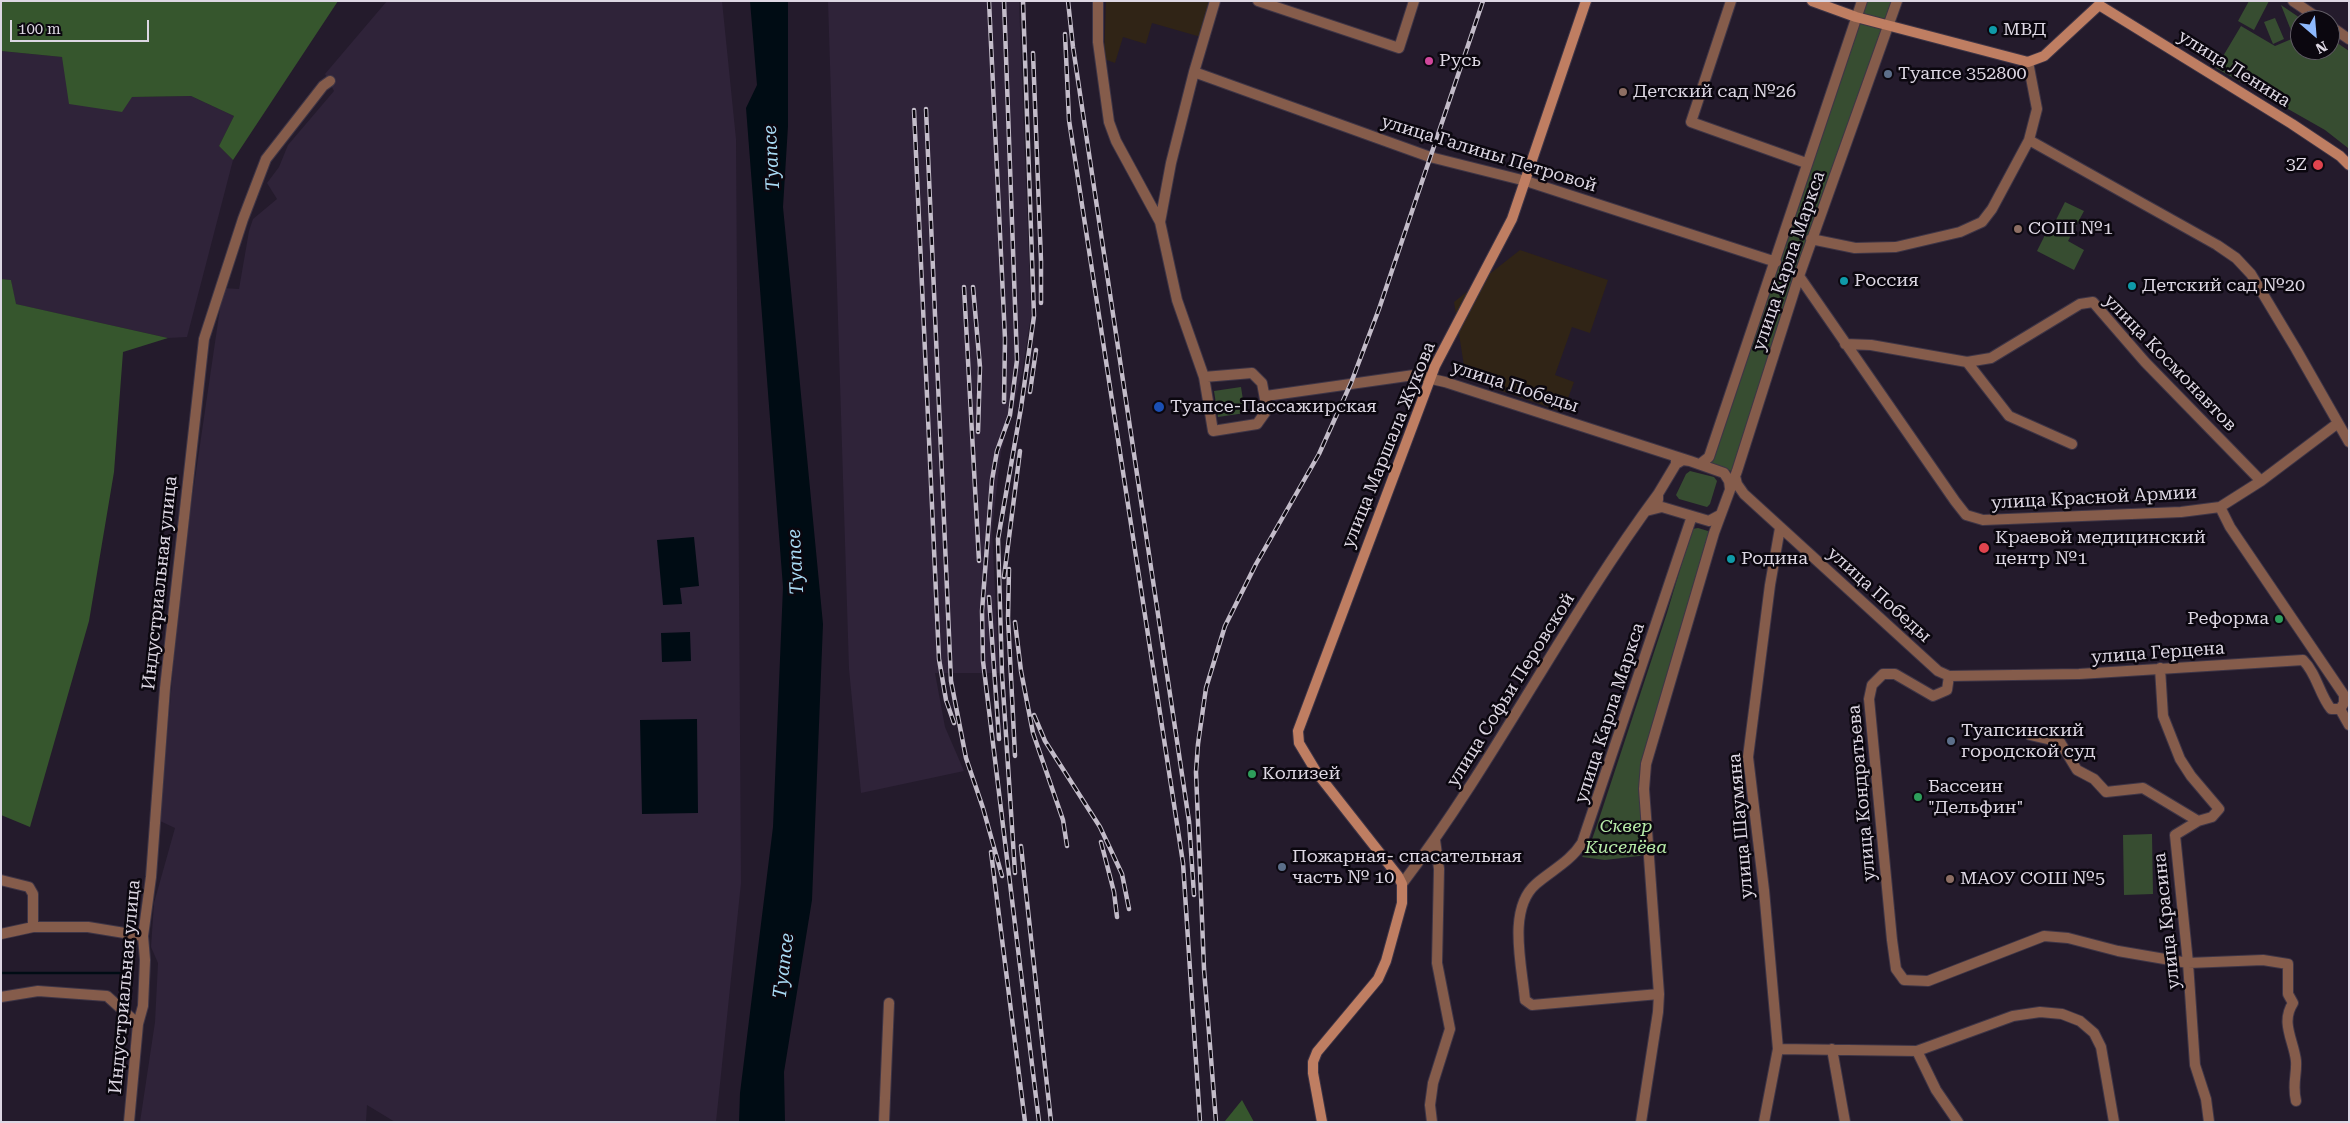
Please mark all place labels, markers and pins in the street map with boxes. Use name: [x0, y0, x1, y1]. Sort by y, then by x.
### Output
place label: МВД: [2003, 19, 2046, 41]
marker: МВД: [1987, 24, 1999, 36]
place label: Русь: [1439, 50, 1481, 72]
marker: Русь: [1423, 55, 1435, 67]
place label: Туапсе 352800: [1898, 63, 2027, 85]
marker: Туапсе 352800: [1882, 68, 1894, 80]
place label: Детский сад №26: [1633, 81, 1796, 103]
marker: Детский сад №26: [1617, 86, 1629, 98]
place label: 3Z: [2286, 154, 2307, 176]
marker: 3Z: [2311, 158, 2325, 172]
place label: СОШ №1: [2028, 218, 2113, 240]
marker: СОШ №1: [2012, 223, 2024, 235]
place label: Россия: [1854, 270, 1919, 292]
marker: Россия: [1838, 275, 1850, 287]
place label: Детский сад №20: [2142, 275, 2305, 297]
marker: Детский сад №20: [2126, 280, 2138, 292]
place label: Туапсе-Пассажирская: [1170, 396, 1377, 418]
marker: Туапсе-Пассажирская: [1152, 400, 1166, 414]
place label: Краевой медицинский центр №1: [1995, 527, 2206, 570]
marker: Краевой медицинский центр №1: [1977, 541, 1991, 555]
place label: Родина: [1741, 548, 1808, 570]
marker: Родина: [1725, 553, 1737, 565]
place label: Реформа: [2187, 608, 2269, 630]
marker: Реформа: [2273, 613, 2285, 625]
place label: Туапсинский городской суд: [1961, 720, 2096, 762]
marker: Туапсинский городской суд: [1945, 735, 1957, 747]
place label: Колизей: [1262, 763, 1341, 785]
marker: Колизей: [1246, 768, 1258, 780]
place label: Бассеин "Дельфин": [1928, 776, 2023, 819]
marker: Бассеин "Дельфин": [1912, 791, 1924, 803]
place label: Пожарная- спасательная часть № 10: [1292, 846, 1522, 889]
marker: Пожарная- спасательная часть № 10: [1276, 861, 1288, 873]
place label: МАОУ СОШ №5: [1960, 868, 2105, 890]
marker: МАОУ СОШ №5: [1944, 873, 1956, 885]

